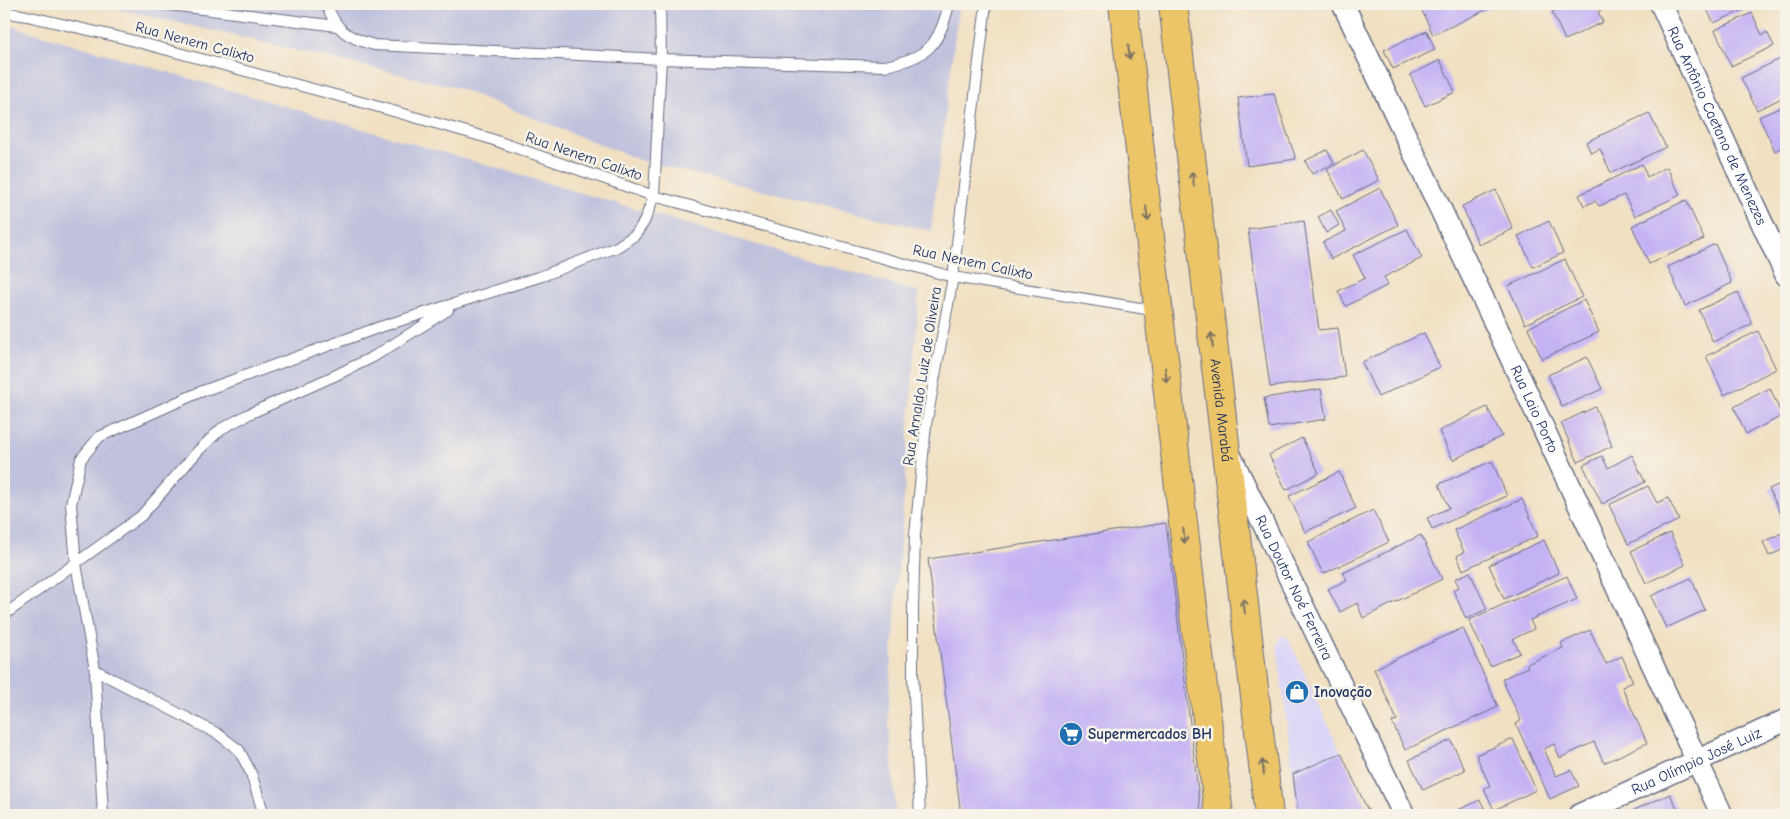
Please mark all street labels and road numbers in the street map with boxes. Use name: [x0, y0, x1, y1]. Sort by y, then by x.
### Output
street label: Rua Nenem Calixto: [134, 17, 257, 67]
street label: Rua Antônio Caetano de Menezes: [1664, 24, 1771, 228]
street label: Rua Nenem Calixto: [523, 128, 645, 184]
street label: Rua Nenem Calixto: [911, 240, 1035, 284]
street label: Rua Arnaldo Luiz de Oliveira: [899, 285, 945, 467]
street label: Avenida Marabá: [1206, 357, 1236, 463]
street label: Rua Laio Porto: [1507, 362, 1562, 456]
street label: Rua Doutor Noé Ferreira: [1251, 512, 1337, 663]
street label: Rua Olímpio José Luiz: [1628, 723, 1764, 799]

